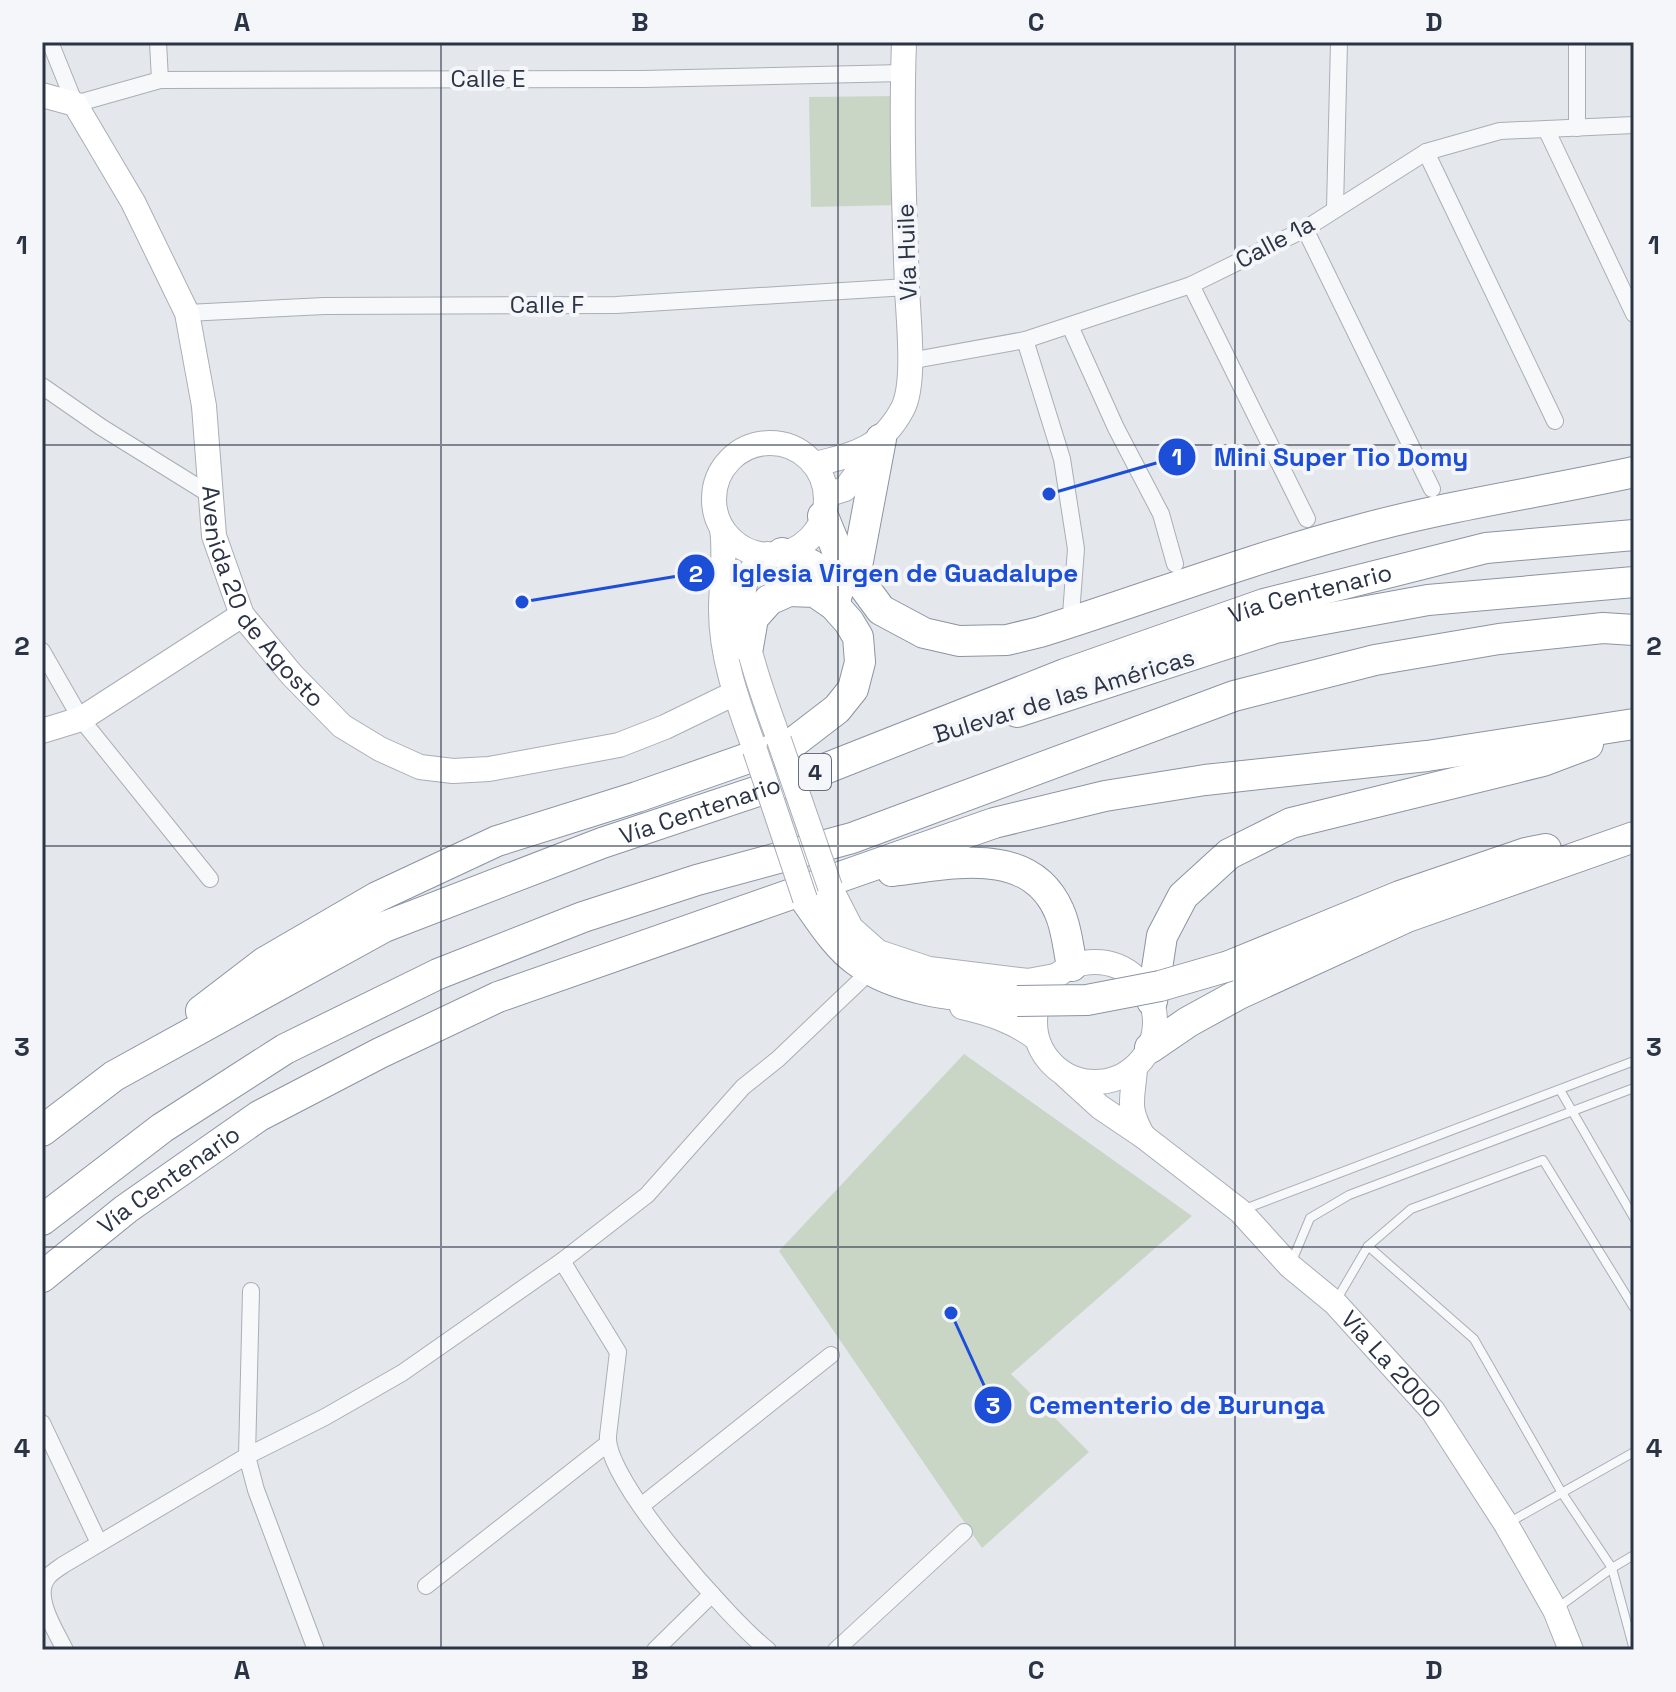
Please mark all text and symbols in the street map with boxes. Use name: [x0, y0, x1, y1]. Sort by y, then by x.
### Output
text: A: [234, 5, 251, 39]
text: B: [631, 5, 649, 39]
text: C: [1028, 5, 1044, 39]
text: D: [1425, 5, 1443, 39]
street label: Calle E: [451, 63, 525, 94]
street label: Vía Huile: [889, 203, 924, 301]
street label: Calle 1a: [1230, 208, 1320, 275]
text: 1: [16, 228, 28, 262]
text: 1: [1648, 228, 1660, 262]
street label: Calle F: [510, 289, 584, 320]
callout: Mini Super Tio Domy: [1157, 432, 1485, 482]
text: Mini Super Tio Domy: [1214, 440, 1468, 474]
text: 1: [1172, 441, 1182, 472]
street label: Avenida 20 de Agosto: [195, 484, 331, 714]
callout: Iglesia Virgen de Guadalupe: [676, 548, 1095, 598]
text: Iglesia Virgen de Guadalupe: [732, 556, 1078, 590]
street label: Vía Centenario: [1224, 556, 1395, 630]
text: 2: [689, 558, 703, 589]
text: 2: [14, 629, 30, 663]
text: 2: [1646, 629, 1662, 663]
street label: Bulevar de las Américas: [930, 641, 1198, 750]
road number: 4: [799, 754, 831, 790]
street label: Vía Centenario: [615, 769, 784, 851]
text: 3: [14, 1030, 30, 1064]
text: 3: [1646, 1030, 1662, 1064]
street label: Vía Centenario: [91, 1118, 246, 1241]
street label: Vía La 2000: [1334, 1304, 1448, 1424]
callout: Cementerio de Burunga: [973, 1380, 1341, 1430]
text: Cementerio de Burunga: [1029, 1388, 1325, 1422]
text: 3: [986, 1390, 1000, 1421]
text: 4: [14, 1431, 30, 1465]
text: 4: [1646, 1431, 1662, 1465]
text: A: [234, 1653, 251, 1687]
text: B: [631, 1653, 649, 1687]
text: C: [1028, 1653, 1044, 1687]
text: D: [1425, 1653, 1443, 1687]

